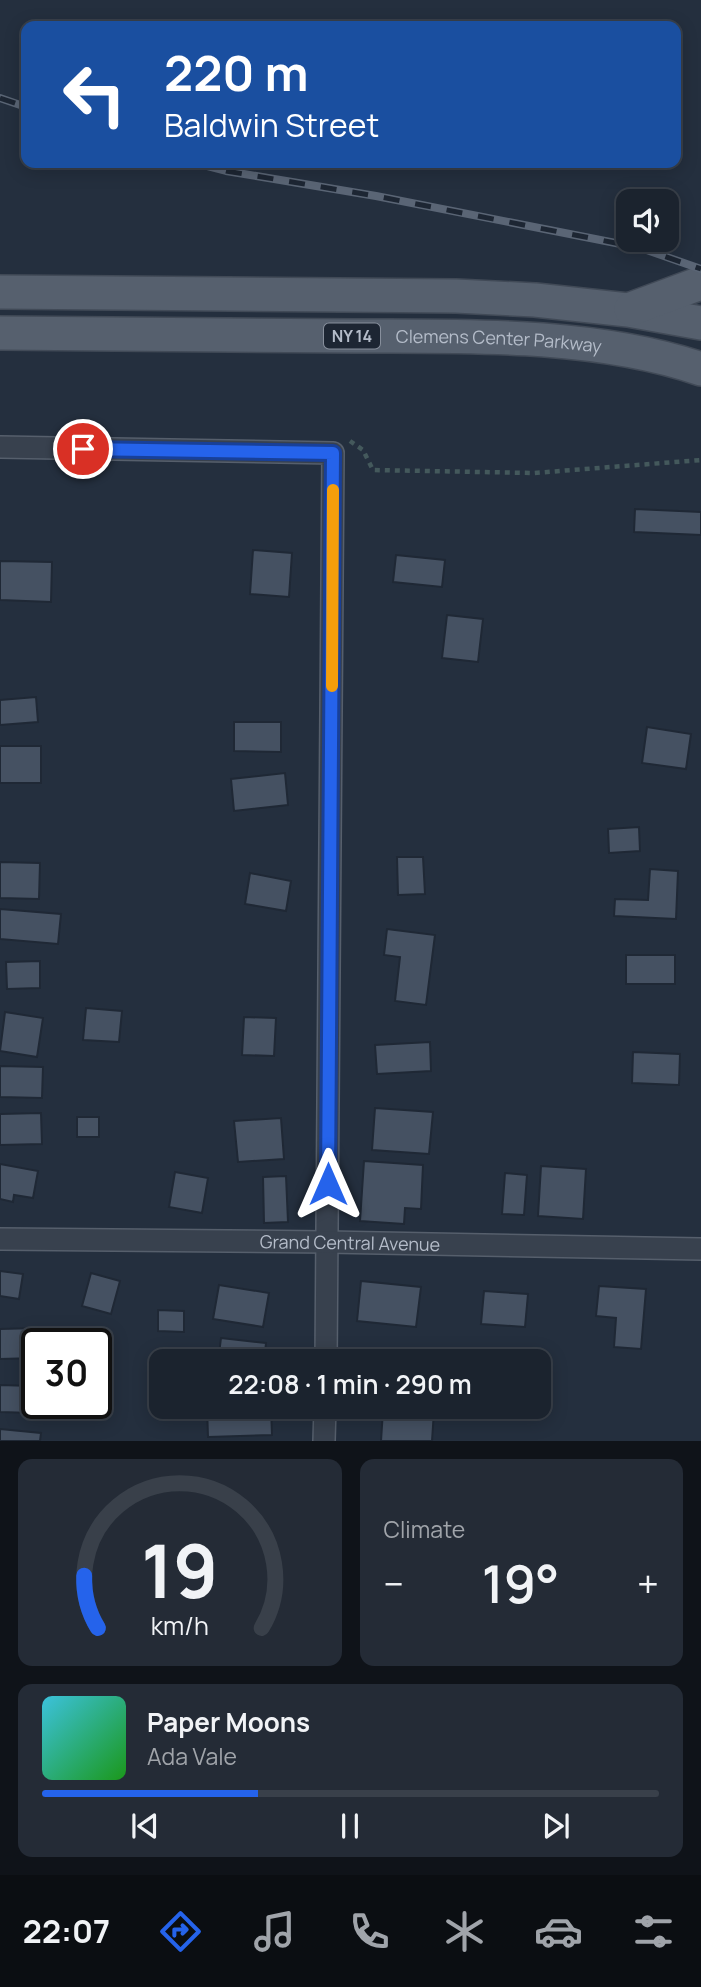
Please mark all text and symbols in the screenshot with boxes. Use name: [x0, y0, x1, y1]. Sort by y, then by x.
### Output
text: 220 m: [164, 39, 308, 106]
icon: left: [49, 49, 140, 140]
text: Baldwin Street: [164, 103, 379, 147]
map controls: [616, 189, 679, 252]
button: sound: [616, 189, 679, 252]
road number: NY 14: [324, 324, 380, 348]
street label: Clemens Center Parkway: [396, 324, 604, 358]
pin: [53, 419, 113, 479]
icon: arrive: [64, 430, 102, 468]
position arrow: [291, 1147, 365, 1221]
street label: Grand Central Avenue: [260, 1229, 440, 1256]
speed limit sign: 30: [21, 1328, 112, 1419]
text: 22:08 · 1 min · 290 m: [228, 1366, 472, 1402]
text: Climate: [384, 1513, 465, 1545]
text: 19: [141, 1521, 218, 1621]
text: 19°: [482, 1548, 559, 1619]
text: −: [384, 1557, 404, 1609]
text: +: [637, 1557, 659, 1609]
text: km/h: [151, 1608, 209, 1643]
text: Paper Moons: [147, 1704, 310, 1740]
text: Ada Vale: [147, 1740, 237, 1772]
icon: previous: [126, 1807, 164, 1845]
icon: pause: [331, 1807, 369, 1845]
icon: next: [537, 1807, 575, 1845]
icon: directions: [156, 1907, 205, 1956]
icon: music: [250, 1907, 299, 1956]
icon: phone: [345, 1907, 394, 1956]
icon: climate: [440, 1907, 489, 1956]
icon: car: [534, 1907, 583, 1956]
icon: filters: [629, 1907, 678, 1956]
text: 22:07: [23, 1909, 110, 1953]

